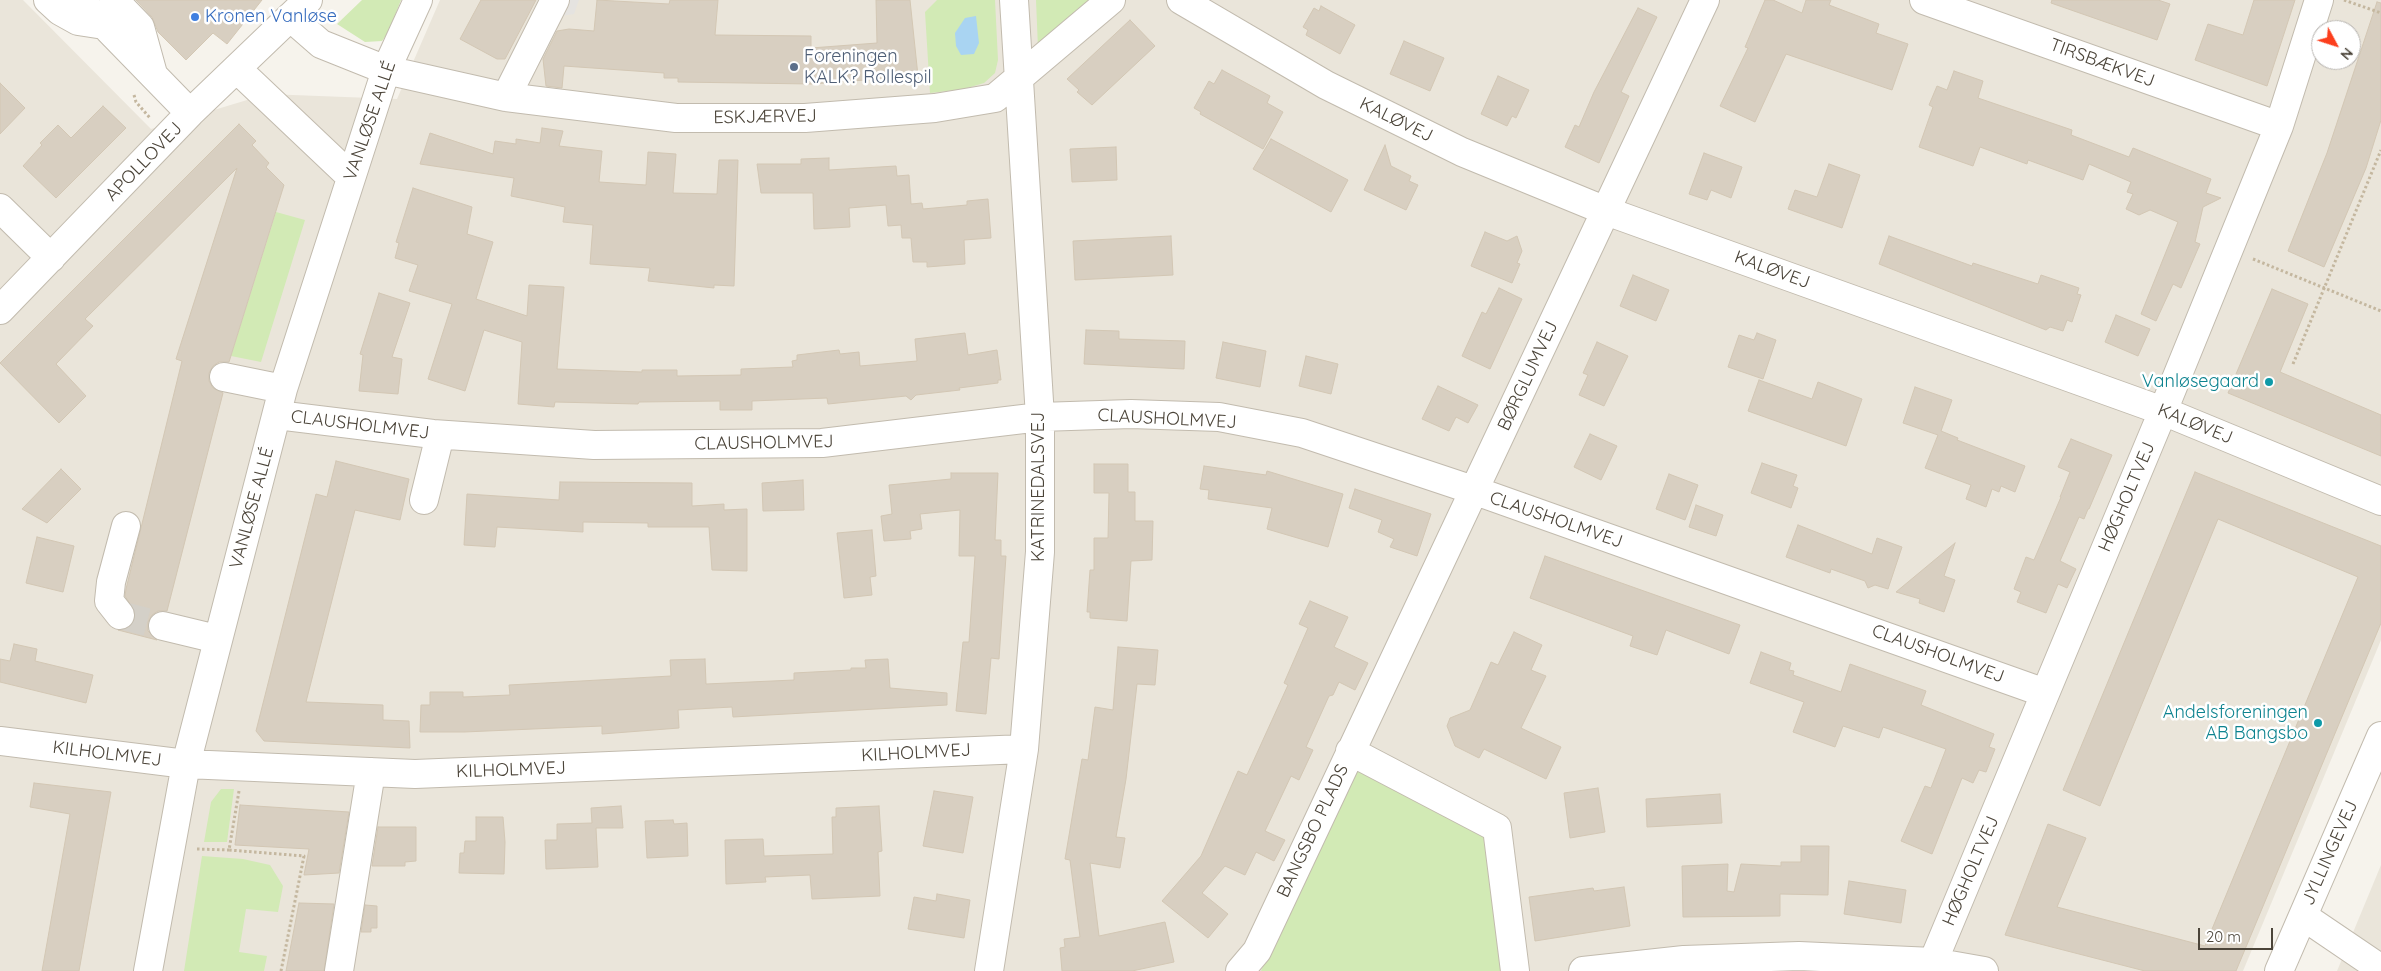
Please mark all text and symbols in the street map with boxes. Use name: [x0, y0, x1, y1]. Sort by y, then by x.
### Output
place label: Kronen Vanløse: [205, 6, 337, 28]
marker: Kronen Vanløse: [189, 11, 201, 23]
north arrow: [2311, 20, 2361, 70]
street label: TIRSBÆKVEJ: [2047, 34, 2157, 92]
text: N: [2337, 44, 2357, 64]
place label: Foreningen KALK? Rollespil: [804, 46, 932, 88]
street label: VANLØSE ALLÉ: [339, 58, 401, 184]
marker: Foreningen KALK? Rollespil: [788, 61, 800, 73]
street label: KALØVEJ: [1356, 93, 1436, 147]
street label: ESKJÆRVEJ: [713, 105, 817, 129]
street label: APOLLOVEJ: [101, 118, 187, 206]
street label: KALØVEJ: [1731, 246, 1813, 294]
street label: BØRGLUMVEJ: [1493, 318, 1563, 434]
place label: Vanløsegaard: [2142, 371, 2259, 393]
marker: Vanløsegaard: [2263, 376, 2275, 388]
street label: KALØVEJ: [2154, 399, 2236, 449]
street label: CLAUSHOLMVEJ: [1097, 405, 1237, 433]
street label: CLAUSHOLMVEJ: [290, 406, 430, 444]
street label: KATRINEDALSVEJ: [1028, 412, 1050, 562]
street label: CLAUSHOLMVEJ: [694, 431, 834, 455]
street label: HØGHOLTVEJ: [2094, 439, 2160, 555]
street label: VANLØSE ALLÉ: [225, 445, 279, 571]
street label: CLAUSHOLMVEJ: [1487, 487, 1625, 553]
street label: CLAUSHOLMVEJ: [1869, 620, 2007, 688]
place label: Andelsforeningen AB Bangsbo: [2163, 702, 2308, 744]
marker: Andelsforeningen AB Bangsbo: [2312, 717, 2324, 729]
street label: KILHOLMVEJ: [51, 737, 163, 771]
street label: KILHOLMVEJ: [861, 739, 971, 767]
street label: KILHOLMVEJ: [456, 757, 566, 783]
street label: BANGSBO PLADS: [1273, 761, 1353, 901]
street label: JYLLINGEVEJ: [2297, 797, 2363, 909]
street label: HØGHOLTVEJ: [1938, 813, 2004, 929]
scale bar: [2201, 918, 2276, 950]
text: 20 m: [2206, 927, 2241, 946]

